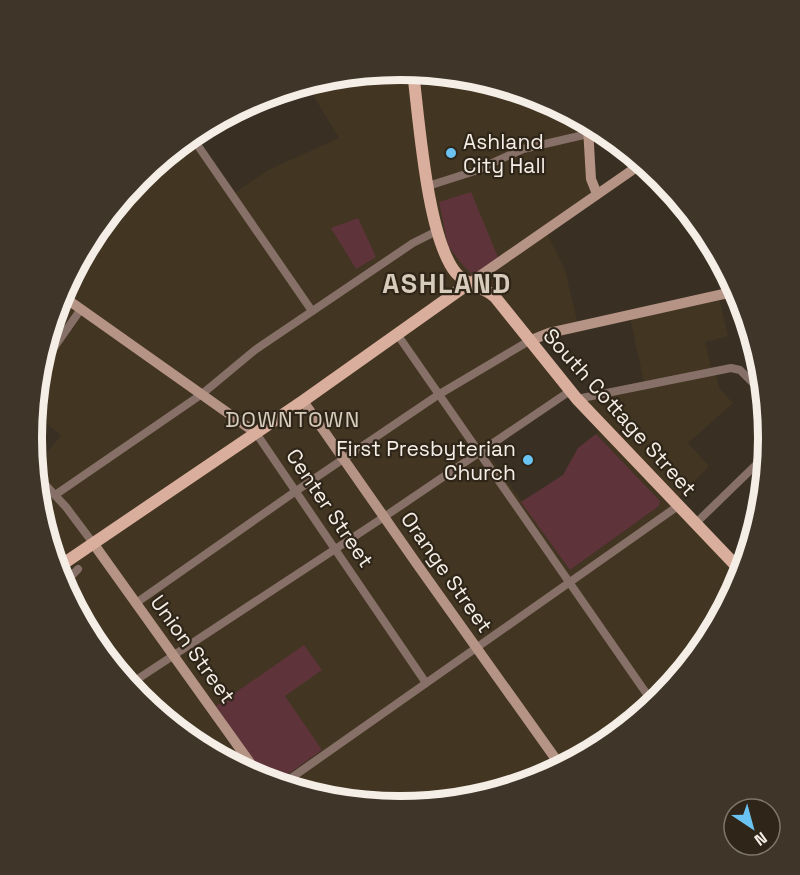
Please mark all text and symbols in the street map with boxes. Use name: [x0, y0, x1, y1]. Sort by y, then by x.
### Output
place label: Ashland City Hall: [463, 128, 546, 179]
marker: Ashland City Hall: [444, 146, 458, 160]
district label: ASHLAND: [382, 266, 512, 301]
street label: South Cottage Street: [537, 322, 703, 502]
district label: DOWNTOWN: [225, 405, 361, 433]
place label: First Presbyterian Church: [336, 435, 516, 486]
street label: Center Street: [280, 443, 380, 573]
marker: First Presbyterian Church: [521, 453, 535, 467]
street label: Orange Street: [395, 506, 499, 638]
street label: Union Street: [145, 590, 241, 708]
north arrow: [722, 797, 782, 857]
text: N: [750, 827, 771, 850]

